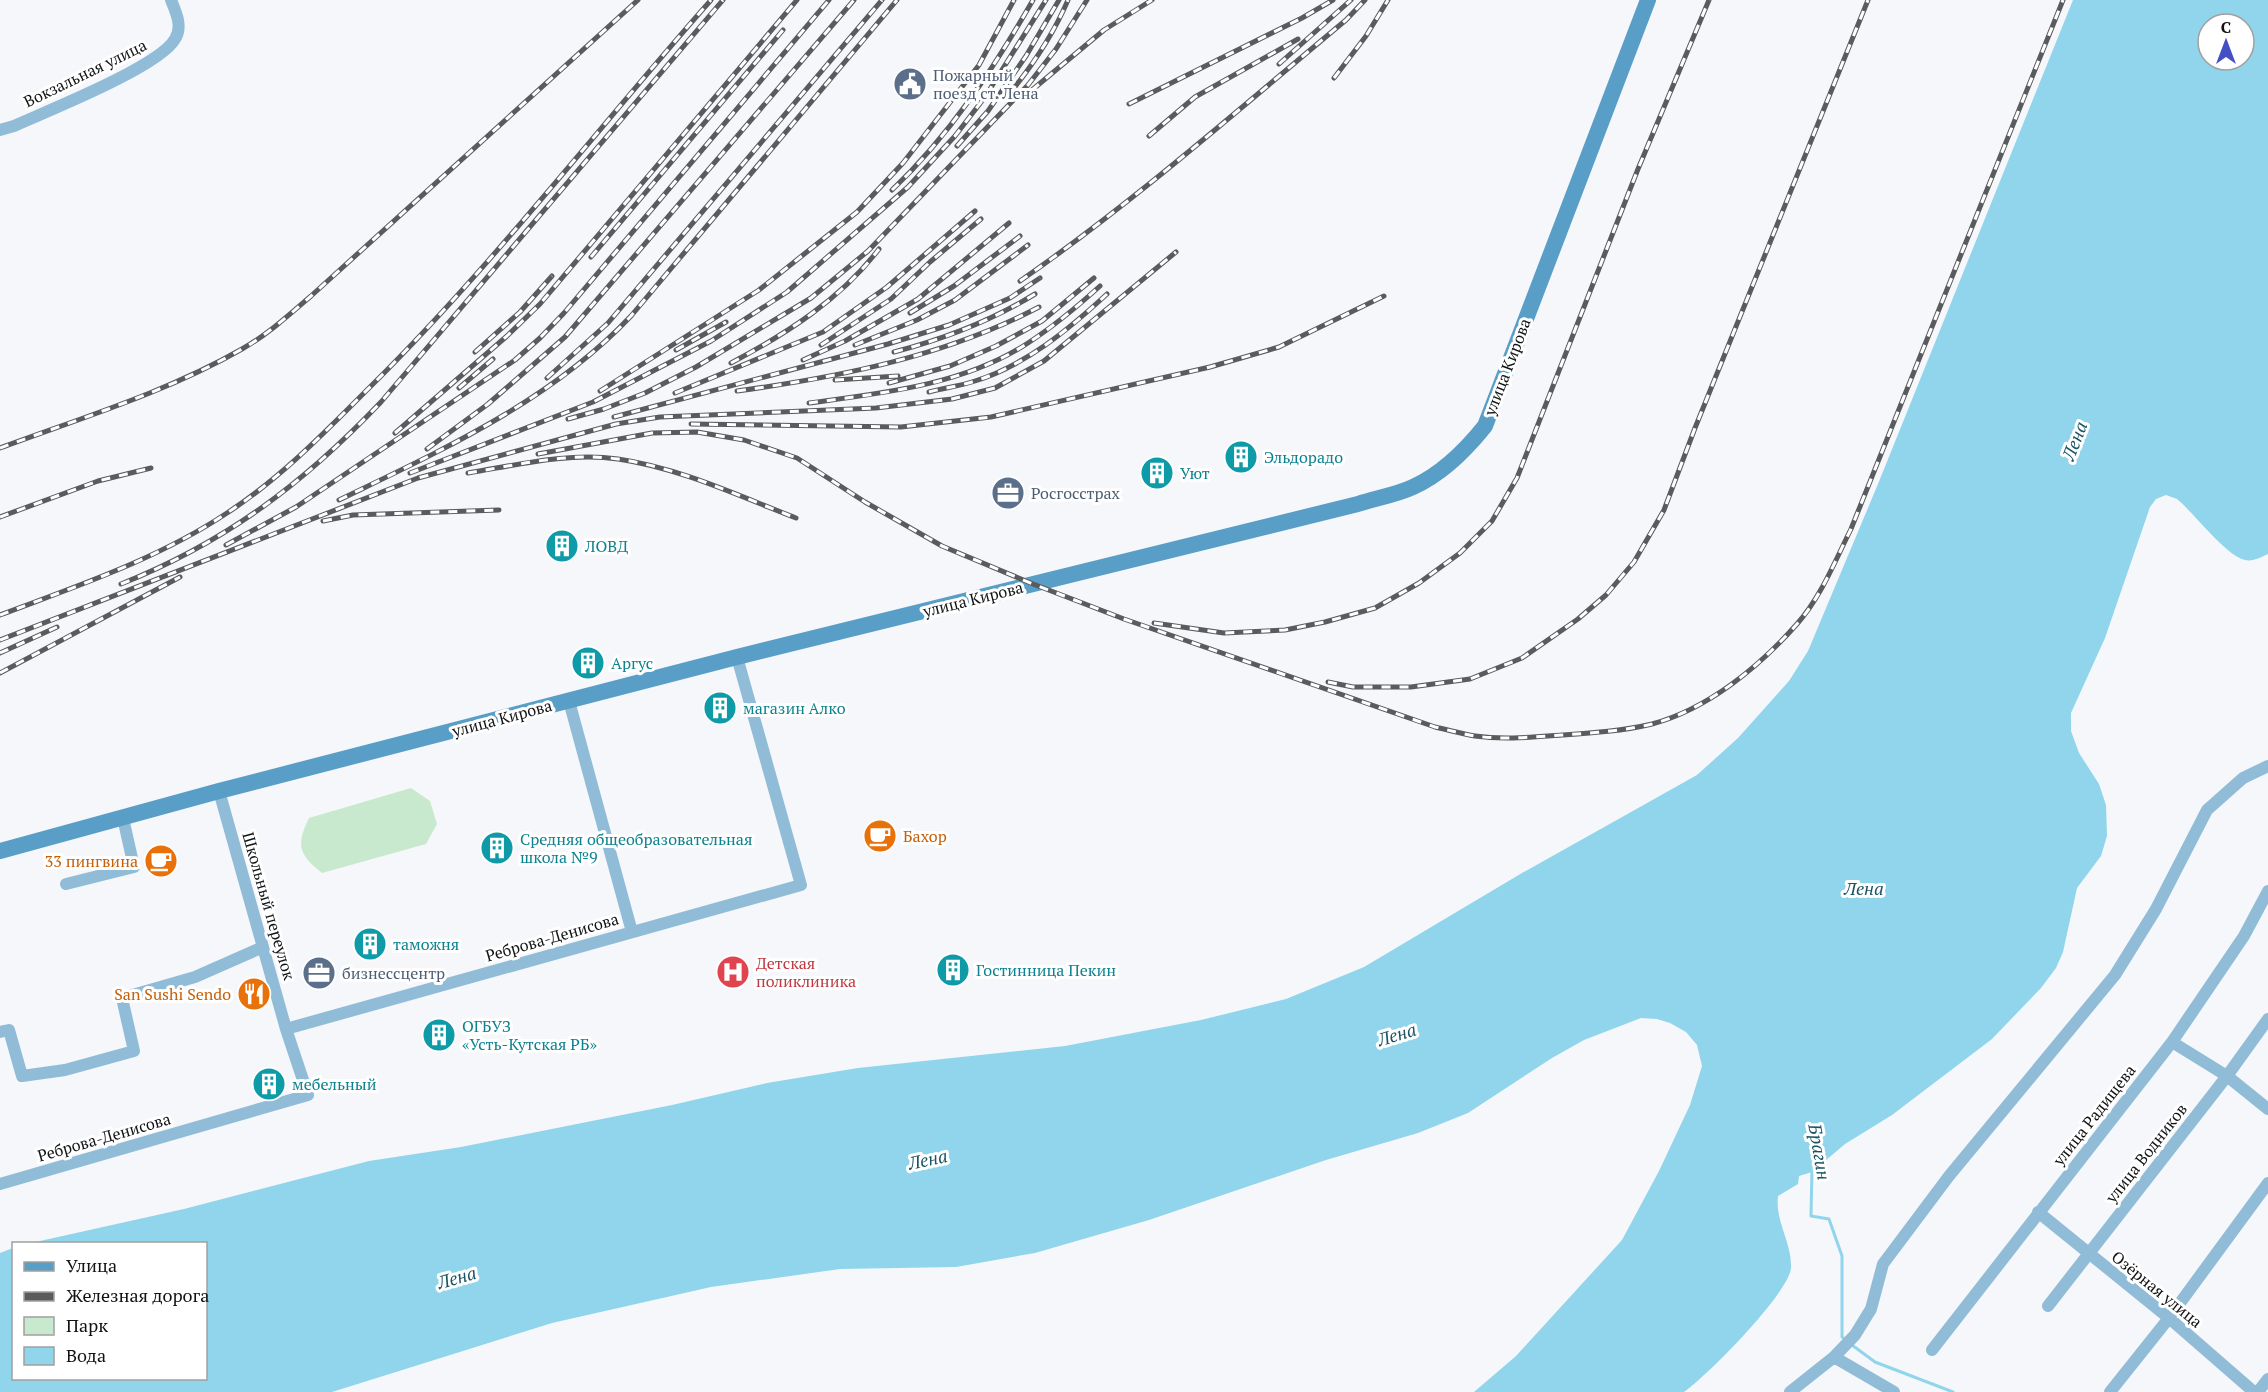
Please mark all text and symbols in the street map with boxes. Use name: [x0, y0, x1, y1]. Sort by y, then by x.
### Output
north arrow: [2196, 12, 2256, 72]
text: С: [2221, 16, 2231, 38]
street label: Вокзальная улица: [20, 34, 150, 112]
place label: Пожарный поезд ст. Лена: [933, 64, 1039, 104]
public building icon: Пожарный поезд ст. Лена: [892, 66, 928, 102]
street label: улица Кирова: [1478, 315, 1536, 420]
water label: Лена: [2055, 418, 2092, 464]
building icon: Эльдорадо: [1223, 439, 1259, 475]
place label: Эльдорадо: [1264, 446, 1343, 468]
building icon: Уют: [1139, 455, 1175, 491]
place label: Уют: [1180, 462, 1210, 484]
office icon: Росгосстрах: [990, 475, 1026, 511]
place label: Росгосстрах: [1031, 482, 1121, 504]
building icon: ЛОВД: [544, 528, 580, 564]
place label: ЛОВД: [584, 535, 628, 557]
street label: улица Кирова: [920, 576, 1025, 622]
building icon: Аргус: [570, 645, 606, 681]
place label: Аргус: [611, 652, 653, 674]
building icon: магазин Алко: [702, 690, 738, 726]
street label: улица Кирова: [449, 694, 554, 742]
place label: магазин Алко: [743, 697, 846, 719]
cafe icon: Бахор: [862, 818, 898, 854]
place label: Бахор: [903, 825, 947, 847]
place label: Средняя общеобразовательная школа №9: [520, 828, 752, 868]
street label: Школьный переулок: [237, 830, 301, 983]
building icon: Средняя общеобразовательная школа №9: [479, 830, 515, 866]
cafe icon: 33 пингвина: [143, 843, 179, 879]
place label: 33 пингвина: [45, 850, 138, 872]
water label: Лена: [1843, 876, 1884, 900]
street label: Реброва-Денисова: [483, 907, 621, 967]
building icon: таможня: [352, 926, 388, 962]
place label: таможня: [393, 933, 459, 955]
place label: Детская поликлиника: [756, 952, 856, 992]
building icon: Гостинница Пекин: [935, 952, 971, 988]
hospital icon: Детская поликлиника: [715, 954, 751, 990]
office icon: бизнессцентр: [301, 955, 337, 991]
place label: Гостинница Пекин: [976, 959, 1116, 981]
place label: бизнессцентр: [342, 962, 445, 984]
restaurant icon: San Sushi Sendo: [236, 976, 272, 1012]
place label: San Sushi Sendo: [114, 983, 231, 1005]
place label: ОГБУЗ «Усть-Кутская РБ»: [462, 1015, 597, 1055]
building icon: ОГБУЗ «Усть-Кутская РБ»: [421, 1017, 457, 1053]
water label: Лена: [1373, 1017, 1419, 1052]
street label: улица Радищева: [2047, 1060, 2140, 1171]
building icon: мебельный: [251, 1066, 287, 1102]
place label: мебельный: [292, 1073, 377, 1095]
street label: улица Водников: [2100, 1099, 2192, 1208]
street label: Реброва-Денисова: [35, 1107, 173, 1167]
water label: Брагин: [1803, 1121, 1837, 1182]
water label: Лена: [905, 1143, 950, 1175]
legend: [12, 1242, 207, 1380]
street label: Озёрная улица: [2107, 1246, 2207, 1332]
text: Улица: [66, 1253, 117, 1277]
water label: Лена: [434, 1260, 479, 1294]
text: Железная дорога: [66, 1283, 209, 1307]
text: Парк: [66, 1313, 108, 1337]
text: Вода: [66, 1343, 106, 1367]

